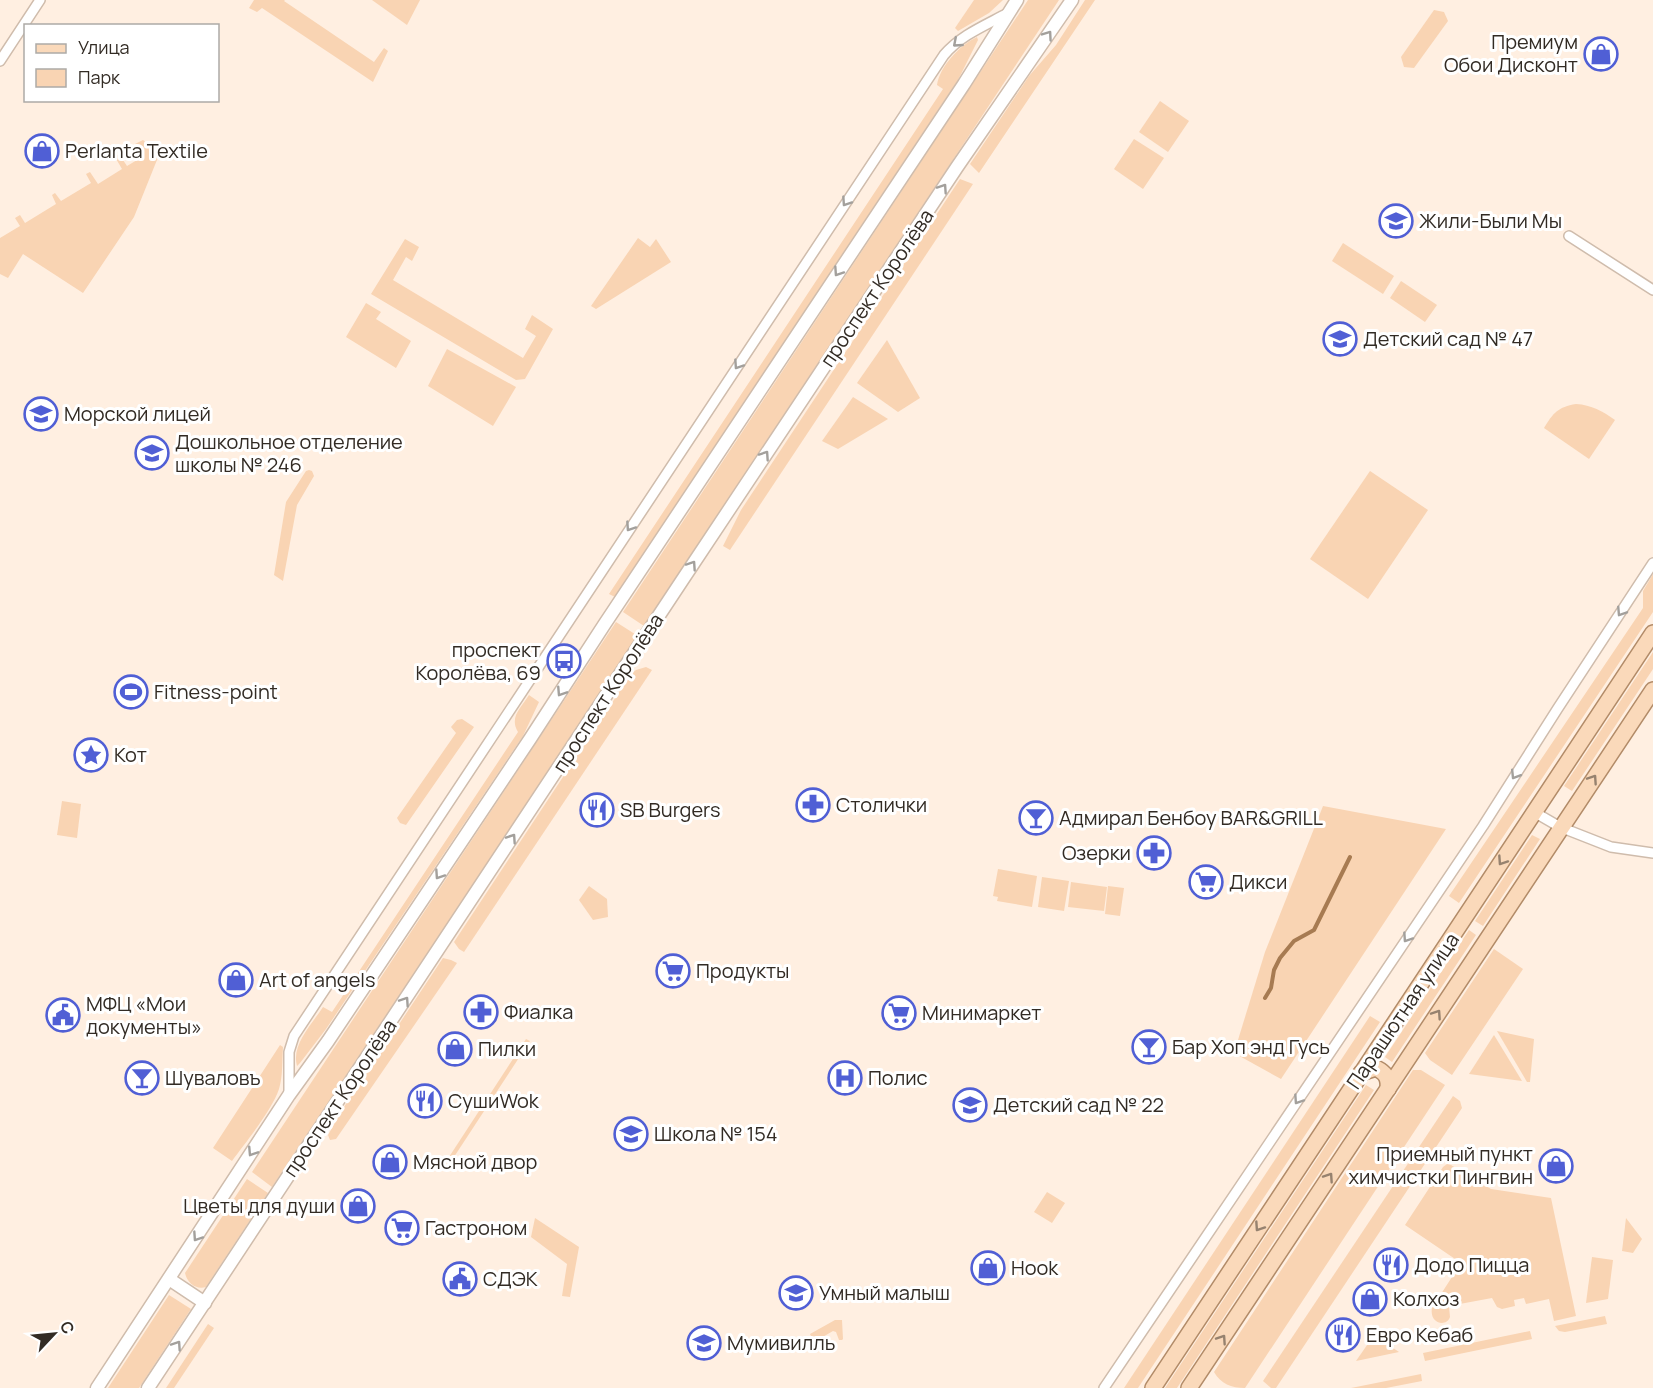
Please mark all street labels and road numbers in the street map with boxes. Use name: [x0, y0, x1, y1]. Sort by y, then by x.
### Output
street label: проспект Королёва: [814, 204, 939, 372]
street label: проспект Королёва: [546, 608, 669, 778]
street label: Парашютная улица: [1340, 927, 1465, 1094]
street label: проспект Королёва: [277, 1014, 402, 1182]

